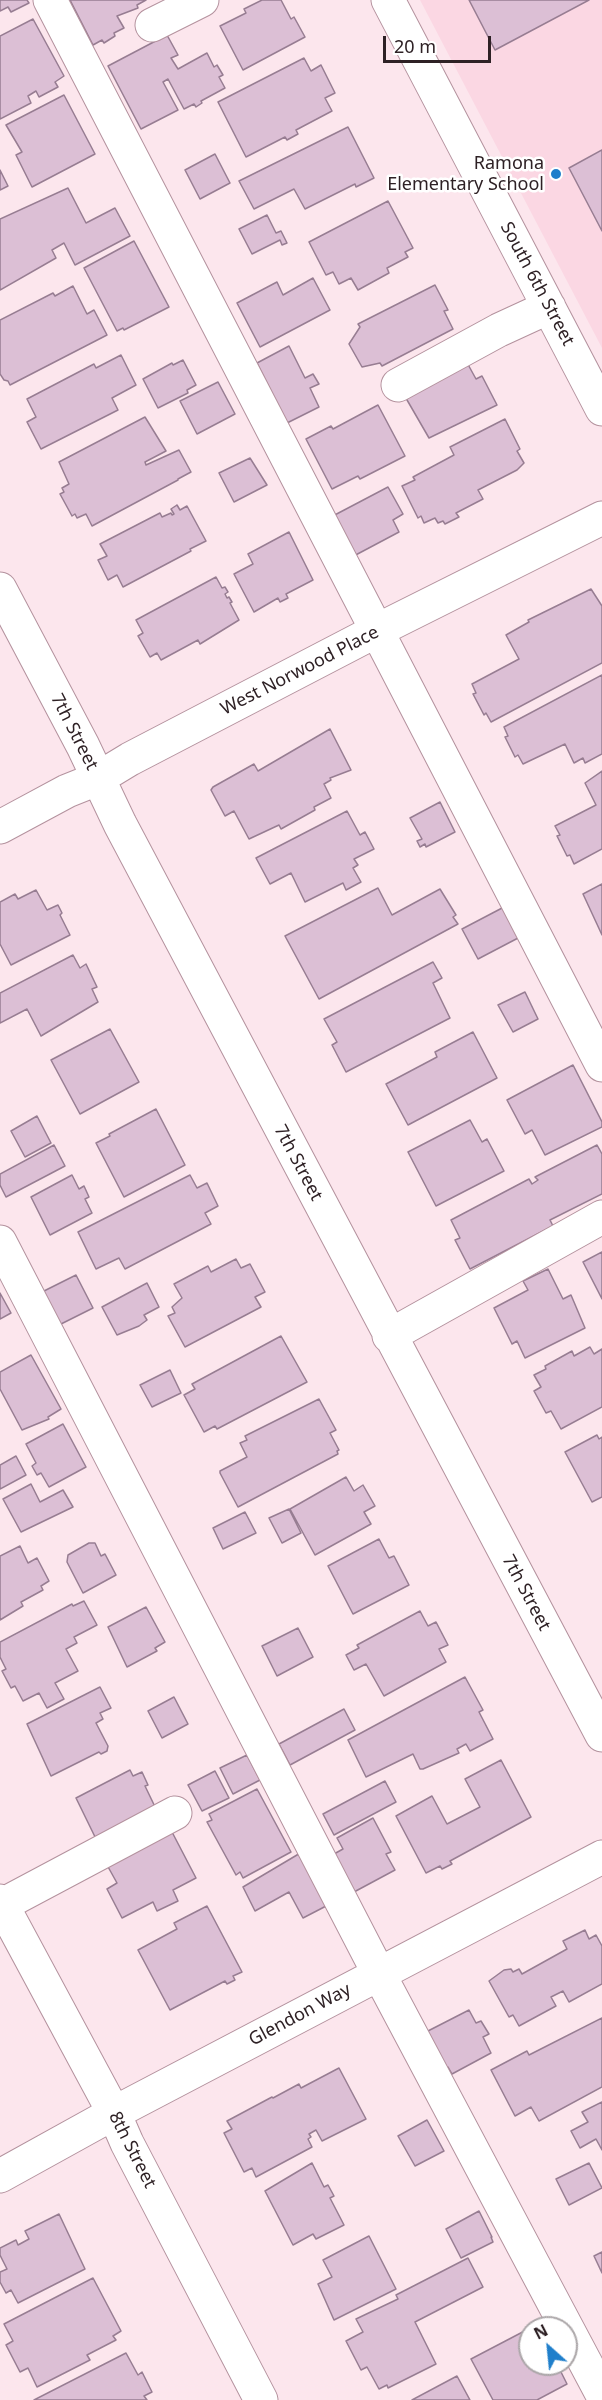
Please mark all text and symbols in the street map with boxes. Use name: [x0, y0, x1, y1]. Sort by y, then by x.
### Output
scale bar: [386, 24, 494, 62]
text: 20 m: [394, 34, 436, 58]
place label: Ramona Elementary School: [387, 153, 544, 195]
marker: Ramona Elementary School: [549, 167, 563, 181]
street label: South 6th Street: [495, 218, 579, 350]
street label: West Norwood Place: [217, 622, 383, 720]
street label: 7th Street: [46, 690, 102, 774]
street label: 7th Street: [269, 1121, 327, 1205]
street label: 7th Street: [497, 1551, 555, 1635]
street label: Glendon Way: [245, 1979, 355, 2051]
street label: 8th Street: [104, 2108, 160, 2192]
north arrow: [518, 2316, 578, 2376]
text: N: [530, 2319, 552, 2345]

